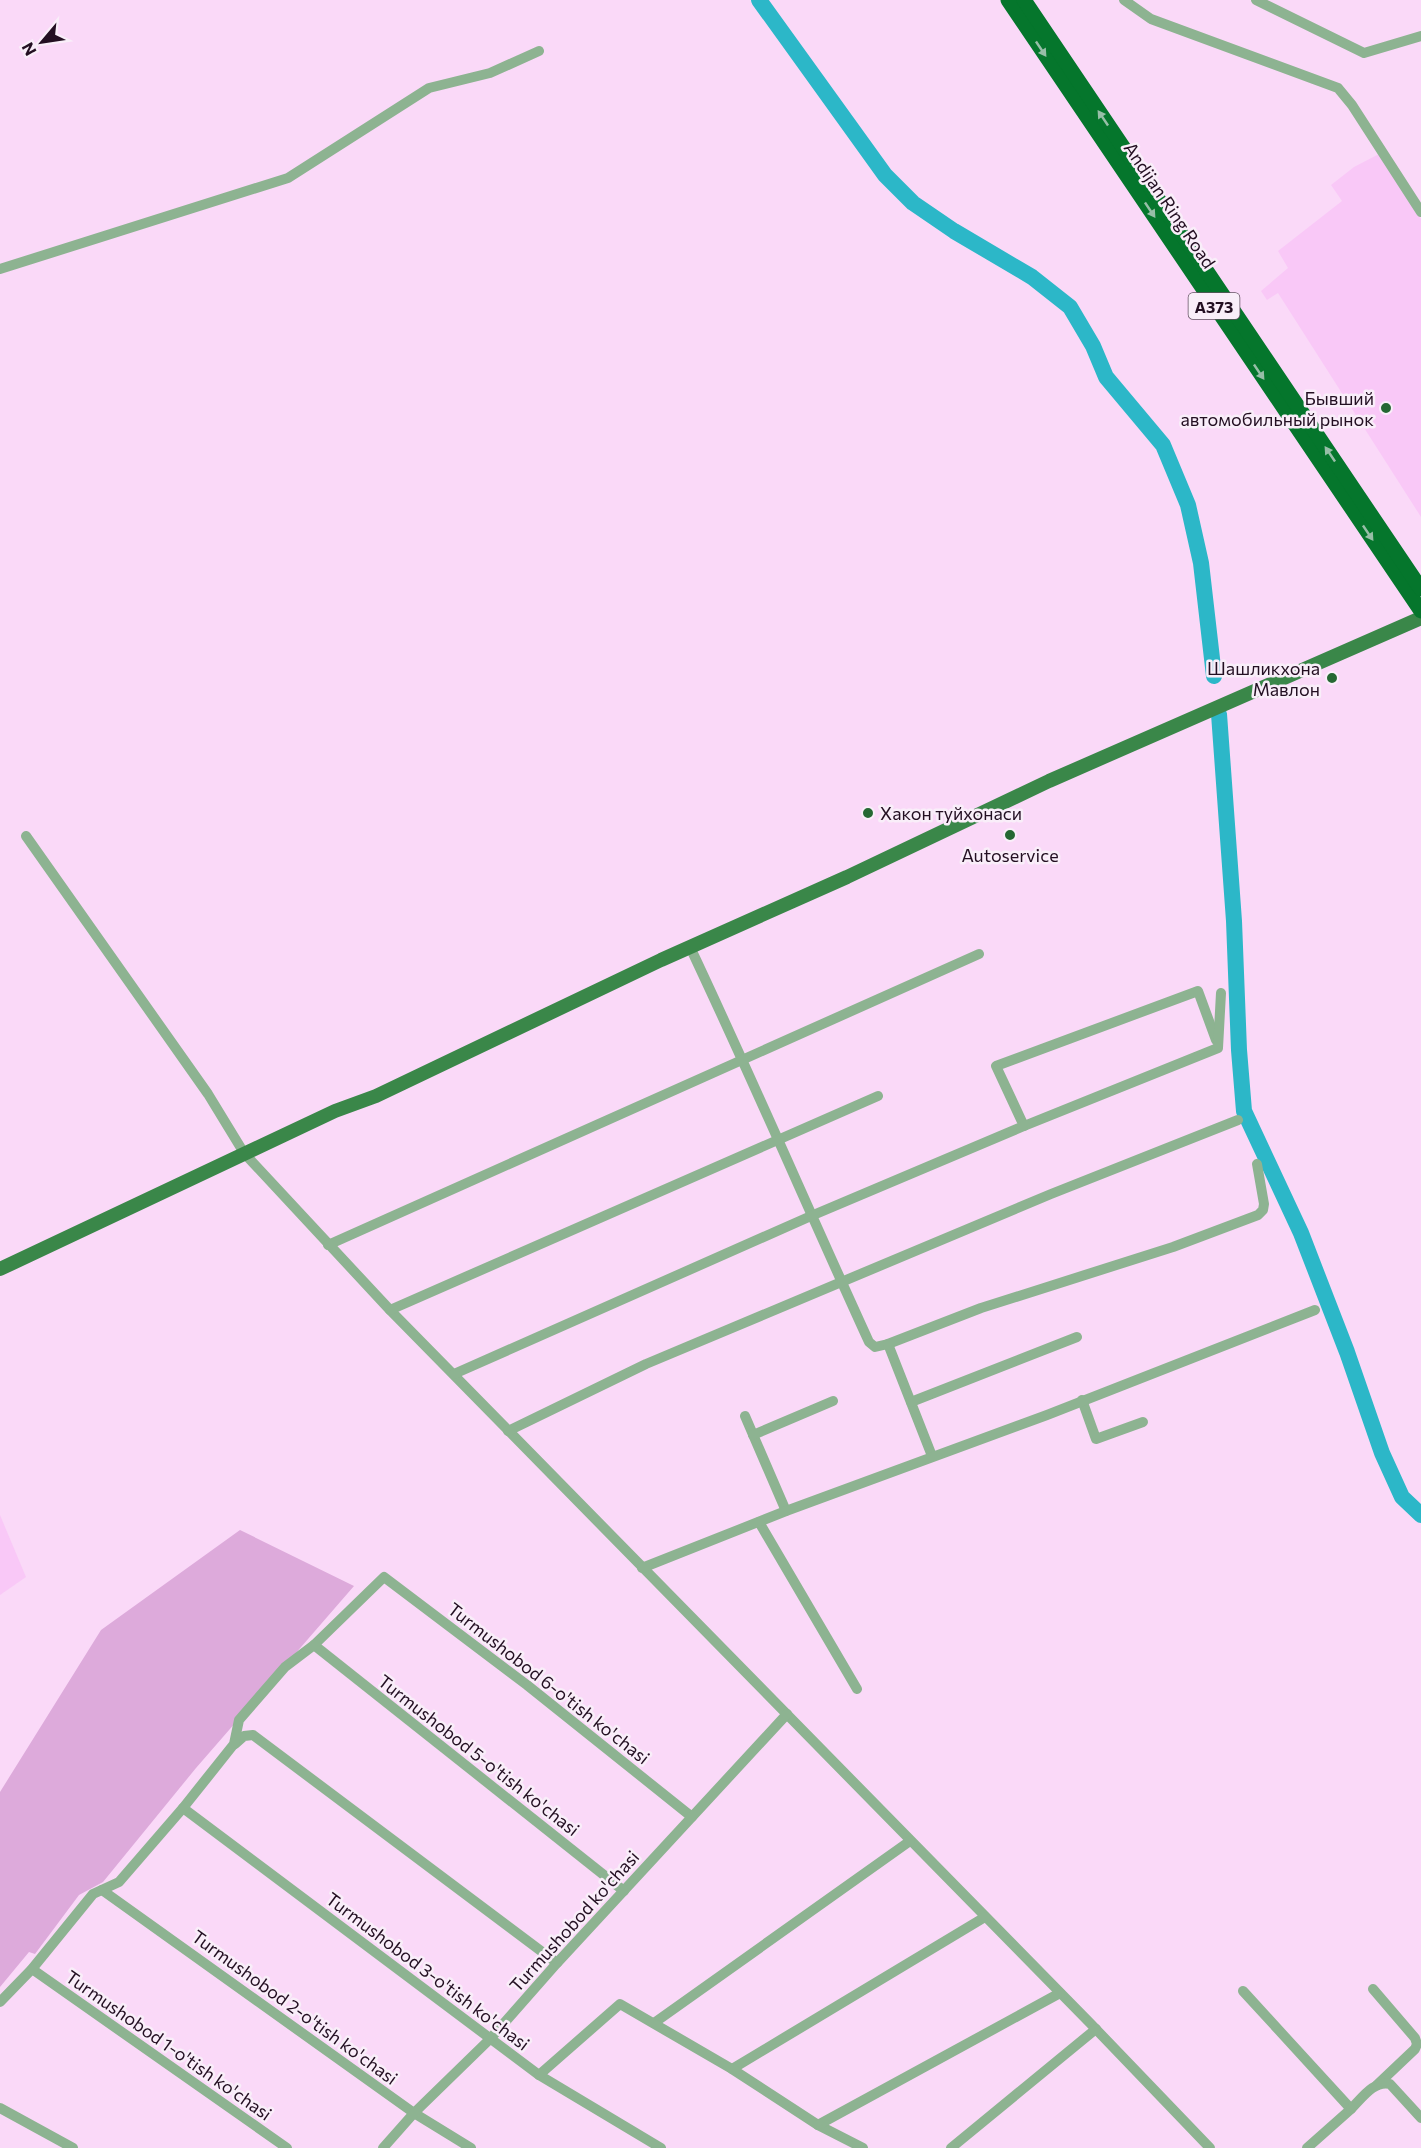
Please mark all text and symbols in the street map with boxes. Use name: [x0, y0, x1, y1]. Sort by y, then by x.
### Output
north arrow: [12, 12, 72, 72]
text: N: [17, 40, 40, 59]
one-way arrow: [1035, 40, 1047, 56]
one-way arrow: [1098, 109, 1109, 126]
street label: Andijan Ring Road: [1120, 138, 1220, 272]
one-way arrow: [1144, 202, 1156, 218]
road number: A373: [1188, 293, 1240, 319]
one-way arrow: [1253, 364, 1264, 380]
place label: Бывший автомобильный рынок: [1180, 387, 1374, 430]
marker: Бывший автомобильный рынок: [1379, 401, 1393, 415]
one-way arrow: [1324, 445, 1335, 462]
one-way arrow: [1363, 525, 1374, 542]
place label: Шашликхона Мавлон: [1207, 657, 1320, 700]
marker: Шашликхона Мавлон: [1325, 671, 1339, 685]
place label: Хакон туйхонаси: [880, 802, 1022, 824]
marker: Хакон туйхонаси: [861, 806, 875, 820]
marker: Autoservice: [1003, 828, 1017, 842]
place label: Autoservice: [961, 844, 1059, 866]
street label: Turmushobod 6-o'tish ko'chasi: [444, 1597, 654, 1769]
street label: Turmushobod 5-o'tish ko'chasi: [374, 1670, 584, 1840]
street label: Turmushobod ko'chasi: [505, 1846, 643, 1996]
street label: Turmushobod 3-o'tish ko'chasi: [322, 1887, 534, 2055]
street label: Turmushobod 2-o'tish ko'chasi: [188, 1925, 402, 2089]
street label: Turmushobod 1-o'tish ko'chasi: [62, 1965, 276, 2125]

